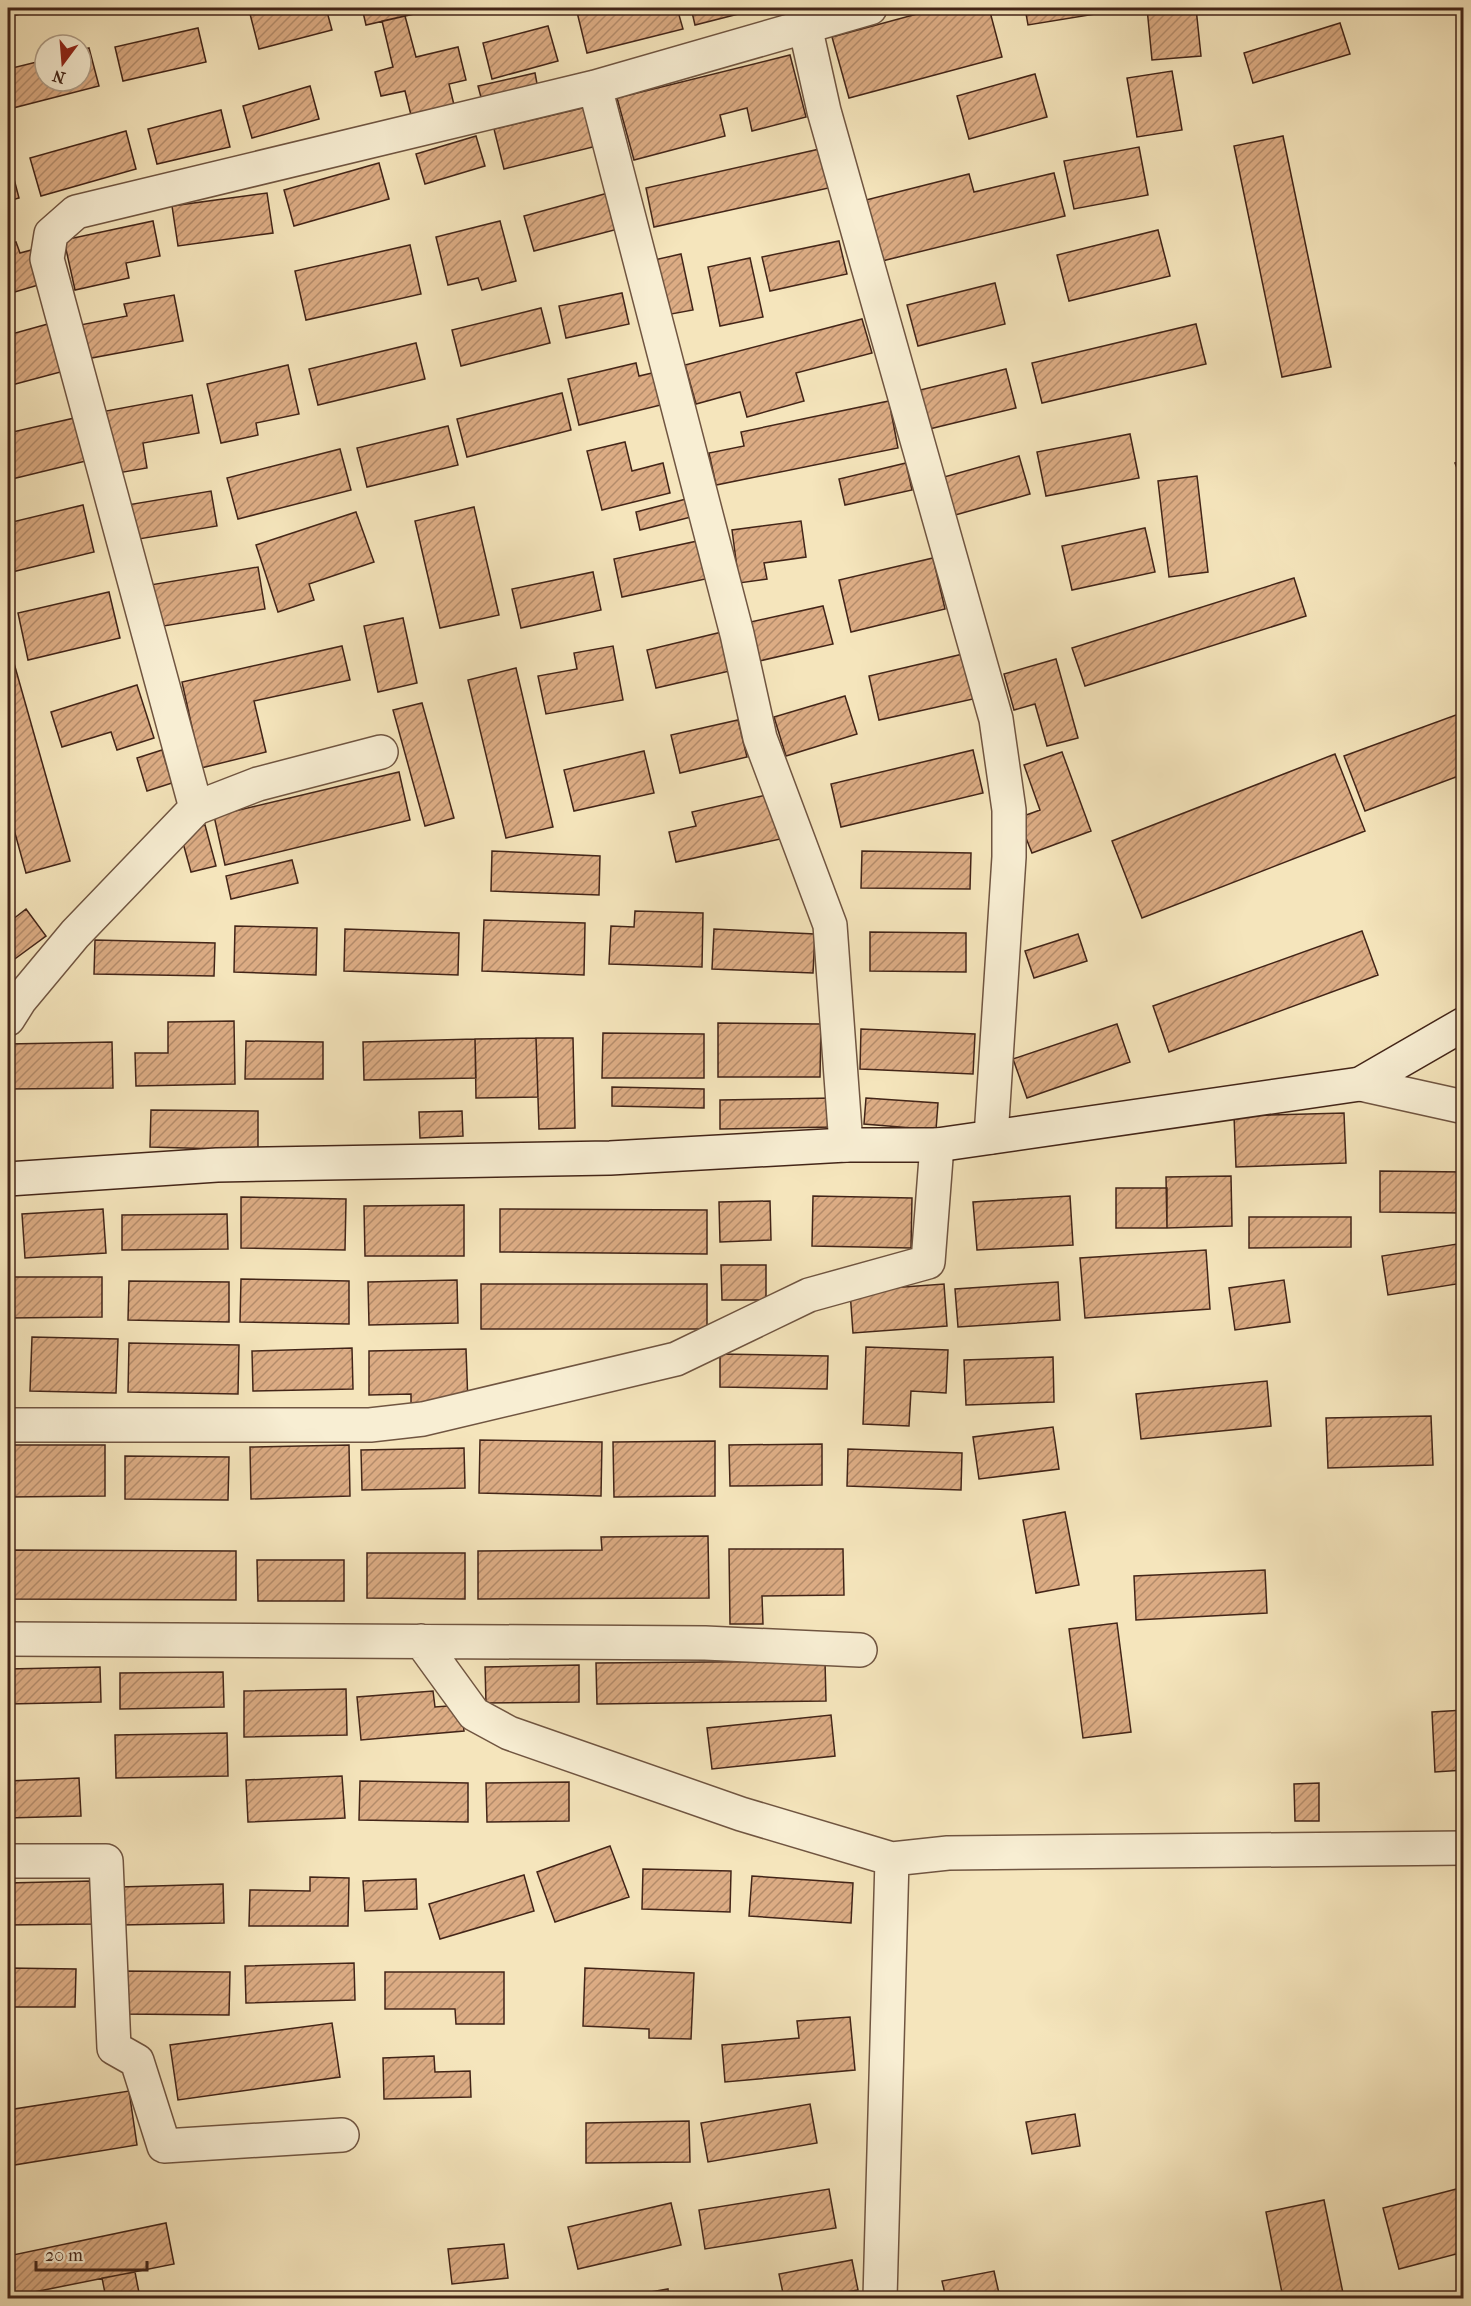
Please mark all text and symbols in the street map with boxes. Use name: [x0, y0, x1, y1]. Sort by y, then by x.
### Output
north arrow: [33, 33, 93, 93]
text: N: [50, 66, 67, 88]
scale bar: [36, 2234, 147, 2272]
text: 20 m: [45, 2245, 83, 2266]

